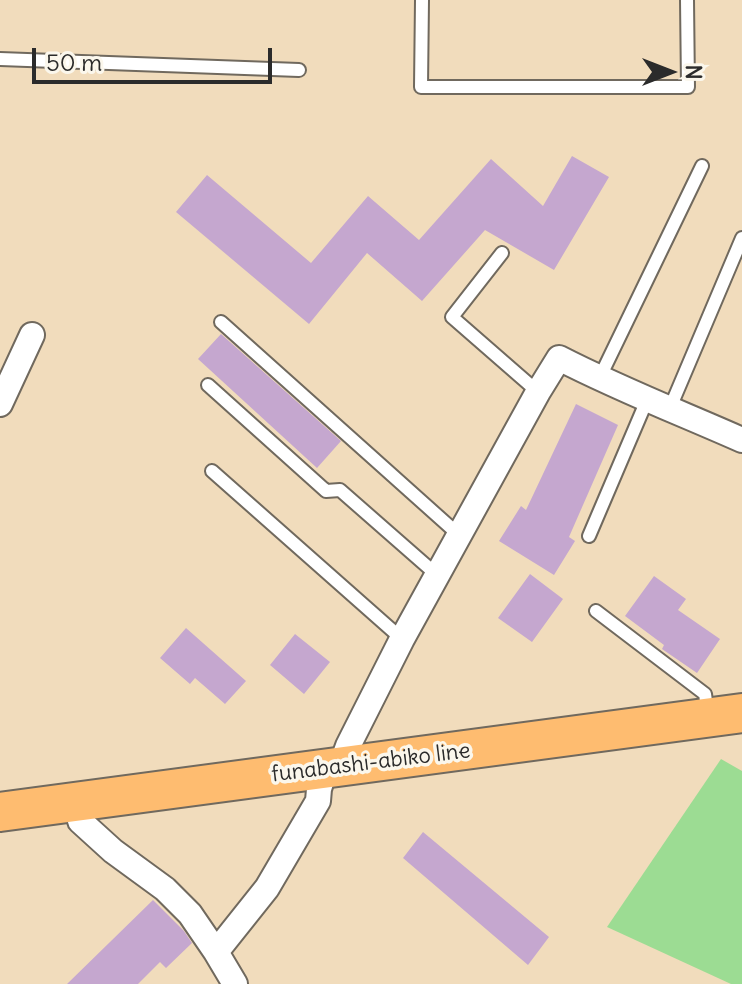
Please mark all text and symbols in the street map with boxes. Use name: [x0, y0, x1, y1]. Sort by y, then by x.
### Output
scale bar: [36, 32, 276, 82]
north arrow: [630, 32, 710, 112]
text: 50 m: [46, 47, 102, 77]
text: N: [680, 64, 708, 80]
street label: funabashi-abiko line: [270, 738, 472, 788]

